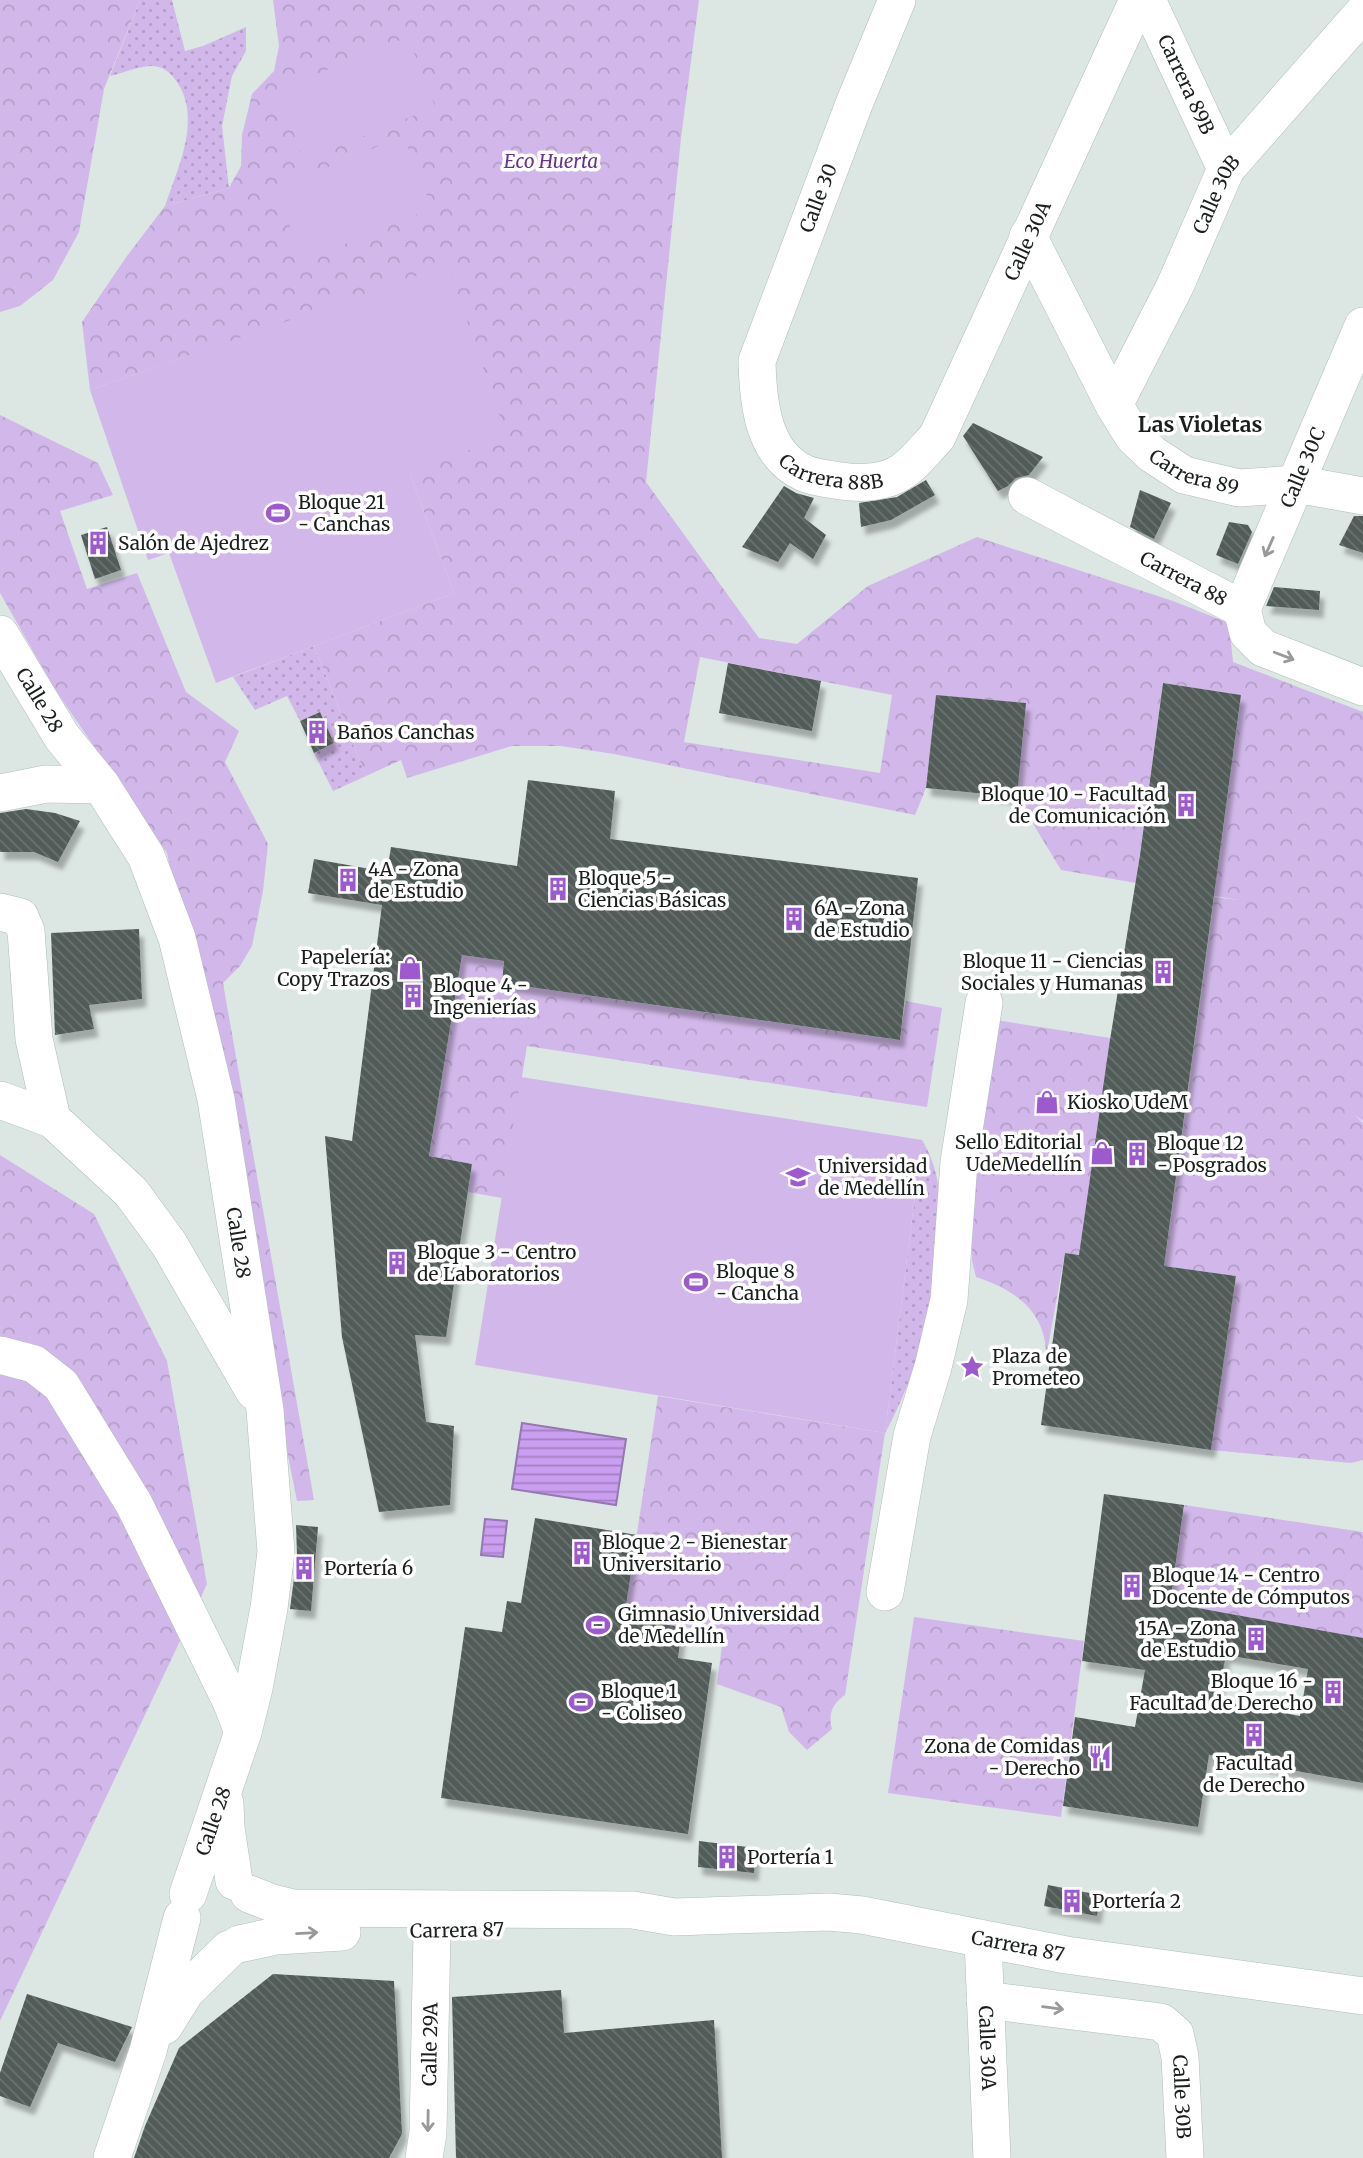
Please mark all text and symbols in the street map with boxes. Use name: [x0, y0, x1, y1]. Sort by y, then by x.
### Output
street label: Carrera 89B: [1153, 31, 1220, 138]
park label: Eco Huerta: [504, 149, 598, 173]
street label: Calle 30B: [1187, 150, 1245, 237]
street label: Calle 30: [794, 160, 842, 236]
street label: Calle 30A: [999, 197, 1056, 284]
district label: Las Violetas: [1138, 411, 1262, 438]
street label: Calle 30C: [1275, 424, 1330, 511]
street label: Carrera 89: [1145, 444, 1241, 500]
street label: Carrera 88B: [774, 448, 885, 495]
place label: Bloque 21 - Canchas: [298, 490, 390, 536]
sports icon: Bloque 21 - Canchas: [264, 499, 292, 527]
building icon: Salón de Ajedrez: [84, 529, 112, 557]
place label: Salón de Ajedrez: [118, 531, 269, 555]
one-way arrow: [1262, 535, 1275, 557]
street label: Carrera 88: [1136, 546, 1231, 611]
one-way arrow: [1273, 650, 1295, 663]
street label: Calle 28: [11, 663, 68, 737]
building icon: Baños Canchas: [303, 718, 331, 746]
place label: Baños Canchas: [337, 720, 475, 744]
place label: Bloque 10 - Facultad de Comunicación: [981, 782, 1166, 828]
building icon: Bloque 10 - Facultad de Comunicación: [1172, 791, 1200, 819]
place label: 4A - Zona de Estudio: [368, 857, 464, 903]
building icon: 4A - Zona de Estudio: [334, 866, 362, 894]
place label: Bloque 5 - Ciencias Básicas: [578, 866, 726, 912]
building icon: Bloque 5 - Ciencias Básicas: [544, 875, 572, 903]
place label: 6A - Zona de Estudio: [814, 896, 910, 942]
building icon: 6A - Zona de Estudio: [780, 905, 808, 933]
place label: Papelería: Copy Trazos: [277, 945, 390, 991]
place label: Bloque 11 - Ciencias Sociales y Humanas: [961, 949, 1143, 995]
shop icon: Papelería: Copy Trazos: [396, 954, 424, 982]
building icon: Bloque 11 - Ciencias Sociales y Humanas: [1149, 958, 1177, 986]
place label: Bloque 4 - Ingenierías: [433, 973, 536, 1019]
building icon: Bloque 4 - Ingenierías: [399, 982, 427, 1010]
shop icon: Kiosko UdeM: [1033, 1088, 1061, 1116]
place label: Kiosko UdeM: [1067, 1090, 1188, 1114]
place label: Sello Editorial UdeMedellín: [955, 1130, 1082, 1176]
place label: Bloque 12 - Posgrados: [1157, 1131, 1267, 1177]
shop icon: Sello Editorial UdeMedellín: [1088, 1139, 1116, 1167]
building icon: Bloque 12 - Posgrados: [1123, 1140, 1151, 1168]
place label: Universidad de Medellín: [818, 1154, 928, 1200]
school or university icon: Universidad de Medellín: [784, 1163, 812, 1191]
street label: Calle 28: [221, 1206, 256, 1280]
place label: Bloque 3 - Centro de Laboratorios: [417, 1240, 576, 1286]
building icon: Bloque 3 - Centro de Laboratorios: [383, 1249, 411, 1277]
place label: Bloque 8 - Cancha: [716, 1259, 799, 1305]
sports icon: Bloque 8 - Cancha: [682, 1268, 710, 1296]
place label: Plaza de Prometeo: [992, 1344, 1080, 1390]
place icon: Plaza de Prometeo: [958, 1353, 986, 1381]
place label: Bloque 2 - Bienestar Universitario: [602, 1530, 788, 1576]
building icon: Bloque 2 - Bienestar Universitario: [568, 1539, 596, 1567]
building icon: Portería 6: [290, 1554, 318, 1582]
place label: Portería 6: [324, 1556, 413, 1580]
place label: Bloque 14 - Centro Docente de Cómputos: [1152, 1563, 1350, 1609]
building icon: Bloque 14 - Centro Docente de Cómputos: [1118, 1572, 1146, 1600]
place label: Gimnasio Universidad de Medellín: [618, 1602, 820, 1648]
sports icon: Gimnasio Universidad de Medellín: [584, 1611, 612, 1639]
place label: 15A - Zona de Estudio: [1138, 1616, 1236, 1662]
building icon: 15A - Zona de Estudio: [1242, 1625, 1270, 1653]
place label: Bloque 16 - Facultad de Derecho: [1129, 1669, 1313, 1715]
building icon: Bloque 16 - Facultad de Derecho: [1319, 1678, 1347, 1706]
place label: Bloque 1 - Coliseo: [601, 1679, 682, 1725]
sports icon: Bloque 1 - Coliseo: [567, 1688, 595, 1716]
building icon: Facultad de Derecho: [1240, 1721, 1268, 1749]
place label: Zona de Comidas - Derecho: [924, 1734, 1080, 1780]
restaurant icon: Zona de Comidas - Derecho: [1086, 1743, 1114, 1771]
place label: Facultad de Derecho: [1203, 1751, 1305, 1797]
street label: Calle 28: [190, 1783, 236, 1859]
building icon: Portería 1: [713, 1843, 741, 1871]
place label: Portería 1: [747, 1845, 834, 1869]
building icon: Portería 2: [1058, 1887, 1086, 1915]
place label: Portería 2: [1092, 1889, 1181, 1913]
street label: Carrera 87: [410, 1917, 504, 1943]
street label: Carrera 87: [969, 1925, 1067, 1966]
one-way arrow: [295, 1927, 318, 1940]
street label: Calle 29A: [417, 2002, 443, 2086]
one-way arrow: [1041, 2002, 1064, 2015]
street label: Calle 30A: [974, 2005, 1001, 2091]
street label: Calle 30B: [1168, 2054, 1196, 2139]
one-way arrow: [421, 2110, 435, 2133]

